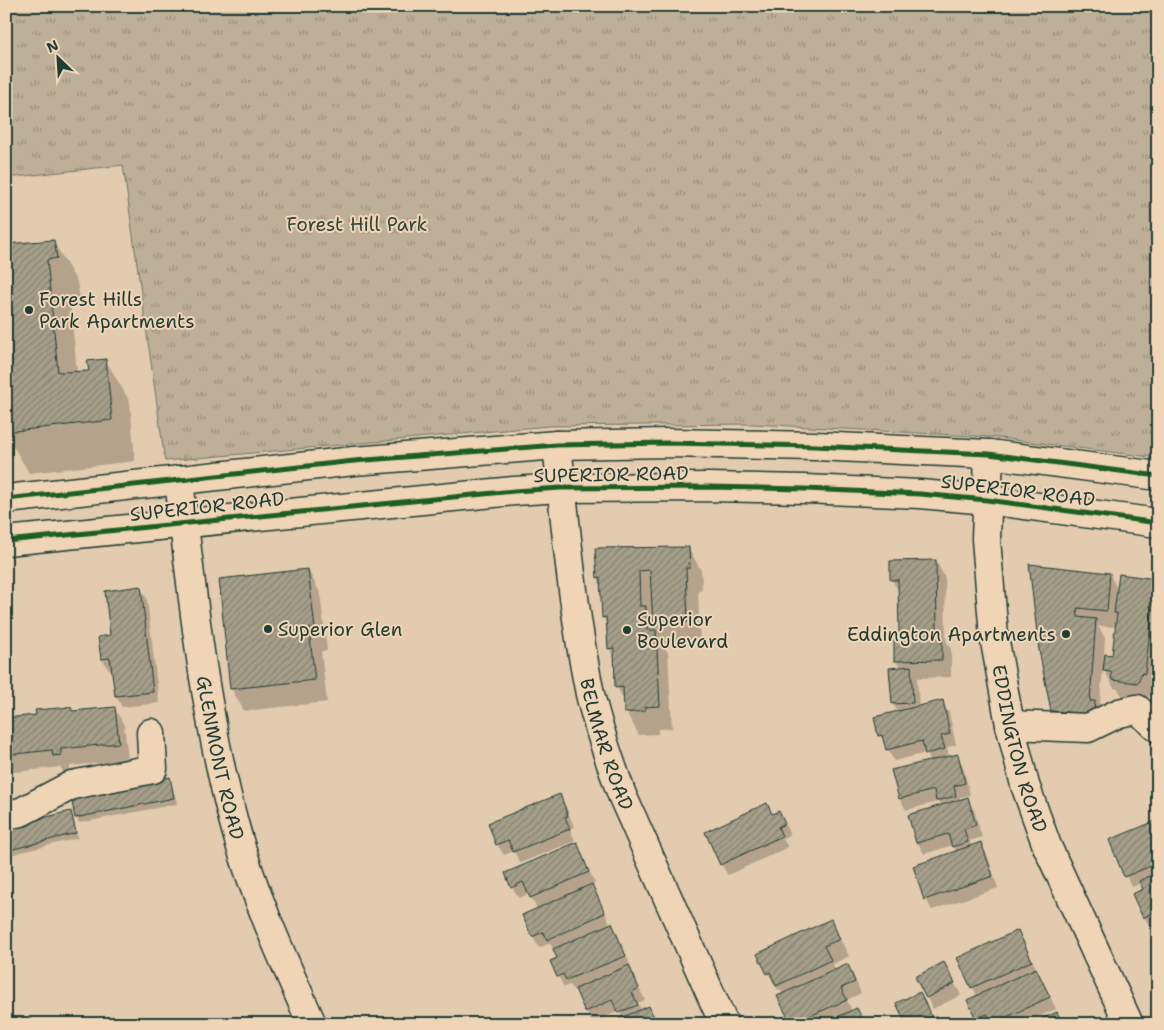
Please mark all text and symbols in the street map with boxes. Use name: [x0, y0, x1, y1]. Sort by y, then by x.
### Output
north arrow: [32, 32, 82, 82]
text: N: [44, 36, 61, 57]
park label: Forest Hill Park: [286, 212, 428, 237]
place label: Forest Hills Park Apartments: [39, 287, 195, 334]
marker: Forest Hills Park Apartments: [23, 304, 35, 316]
street label: SUPERIOR ROAD: [533, 461, 689, 488]
street label: SUPERIOR ROAD: [939, 469, 1096, 512]
street label: SUPERIOR ROAD: [129, 486, 286, 527]
place label: Superior Boulevard: [637, 607, 728, 654]
place label: Superior Glen: [278, 617, 402, 642]
place label: Eddington Apartments: [847, 622, 1056, 647]
marker: Superior Glen: [262, 623, 274, 635]
marker: Superior Boulevard: [621, 624, 633, 636]
marker: Eddington Apartments: [1060, 628, 1072, 640]
street label: EDDINGTON ROAD: [986, 663, 1053, 836]
street label: GLENMONT ROAD: [191, 674, 250, 843]
street label: BELMAR ROAD: [574, 676, 639, 814]

